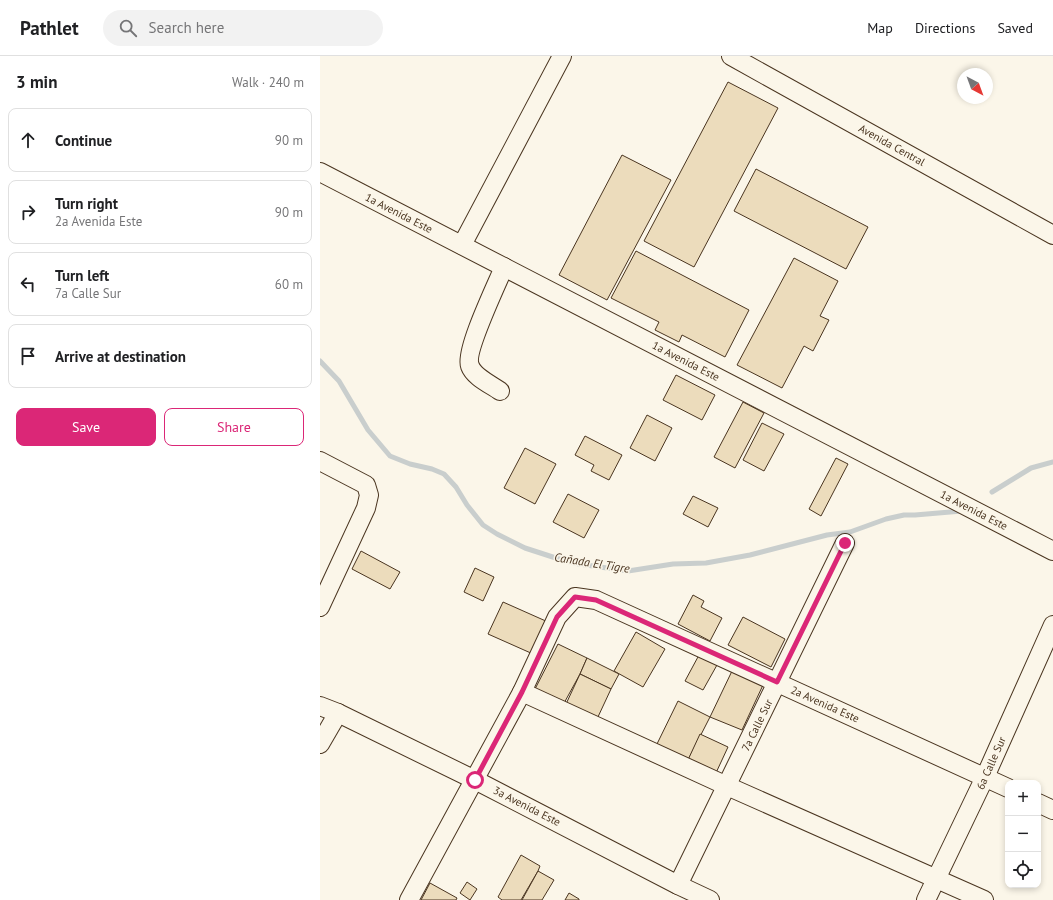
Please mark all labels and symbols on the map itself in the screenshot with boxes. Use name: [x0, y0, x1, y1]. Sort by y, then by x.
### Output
north arrow: [957, 68, 993, 104]
street label: Avenida Central: [856, 121, 928, 169]
street label: 1a Avenida Este: [363, 190, 435, 236]
street label: 1a Avenida Este: [650, 338, 722, 384]
street label: 1a Avenida Este: [938, 487, 1010, 533]
route end: [836, 534, 854, 552]
water label: Cañada El Tigre: [553, 549, 631, 576]
street label: 2a Avenida Este: [788, 683, 862, 726]
street label: 7a Calle Sur: [738, 697, 776, 753]
street label: 6a Calle Sur: [973, 734, 1009, 792]
route start: [466, 771, 484, 789]
street label: 3a Avenida Este: [491, 783, 563, 829]

